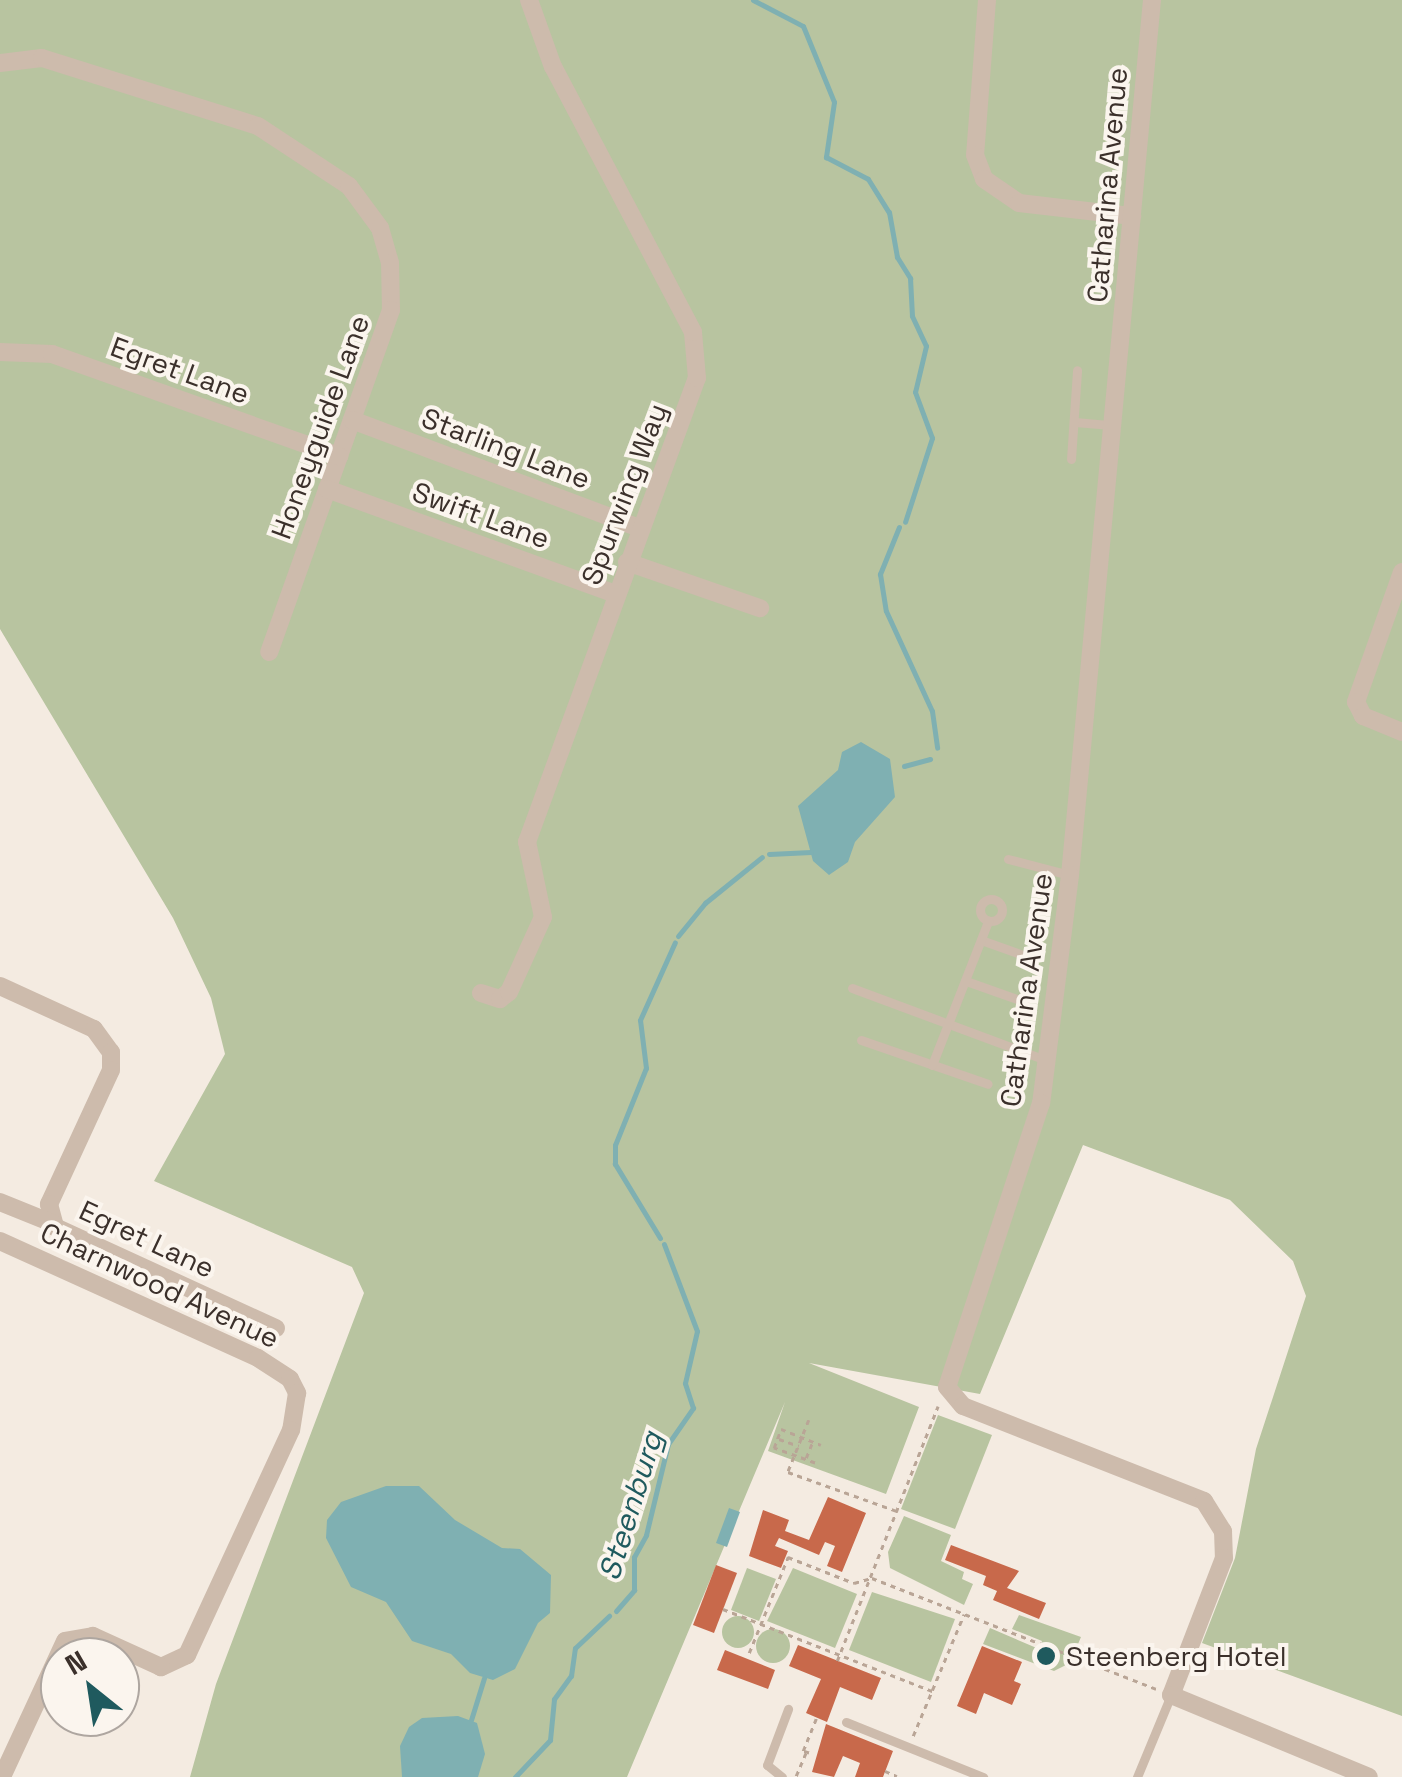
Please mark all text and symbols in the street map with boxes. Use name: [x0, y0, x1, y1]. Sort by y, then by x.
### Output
street label: Catharina Avenue: [1080, 66, 1134, 304]
street label: Honeyguide Lane: [264, 311, 376, 543]
street label: Egret Lane: [106, 329, 254, 411]
street label: Spurwing Way: [574, 399, 674, 589]
street label: Starling Lane: [417, 400, 595, 496]
street label: Swift Lane: [408, 475, 554, 555]
street label: Catharina Avenue: [993, 871, 1059, 1109]
street label: Egret Lane: [74, 1193, 220, 1285]
street label: Charnwood Avenue: [35, 1215, 285, 1355]
water label: Steenburg: [591, 1427, 671, 1585]
north arrow: [40, 1637, 140, 1737]
place label: Steenberg Hotel: [1066, 1639, 1287, 1673]
text: N: [59, 1642, 93, 1683]
marker: Steenberg Hotel: [1035, 1645, 1057, 1667]

